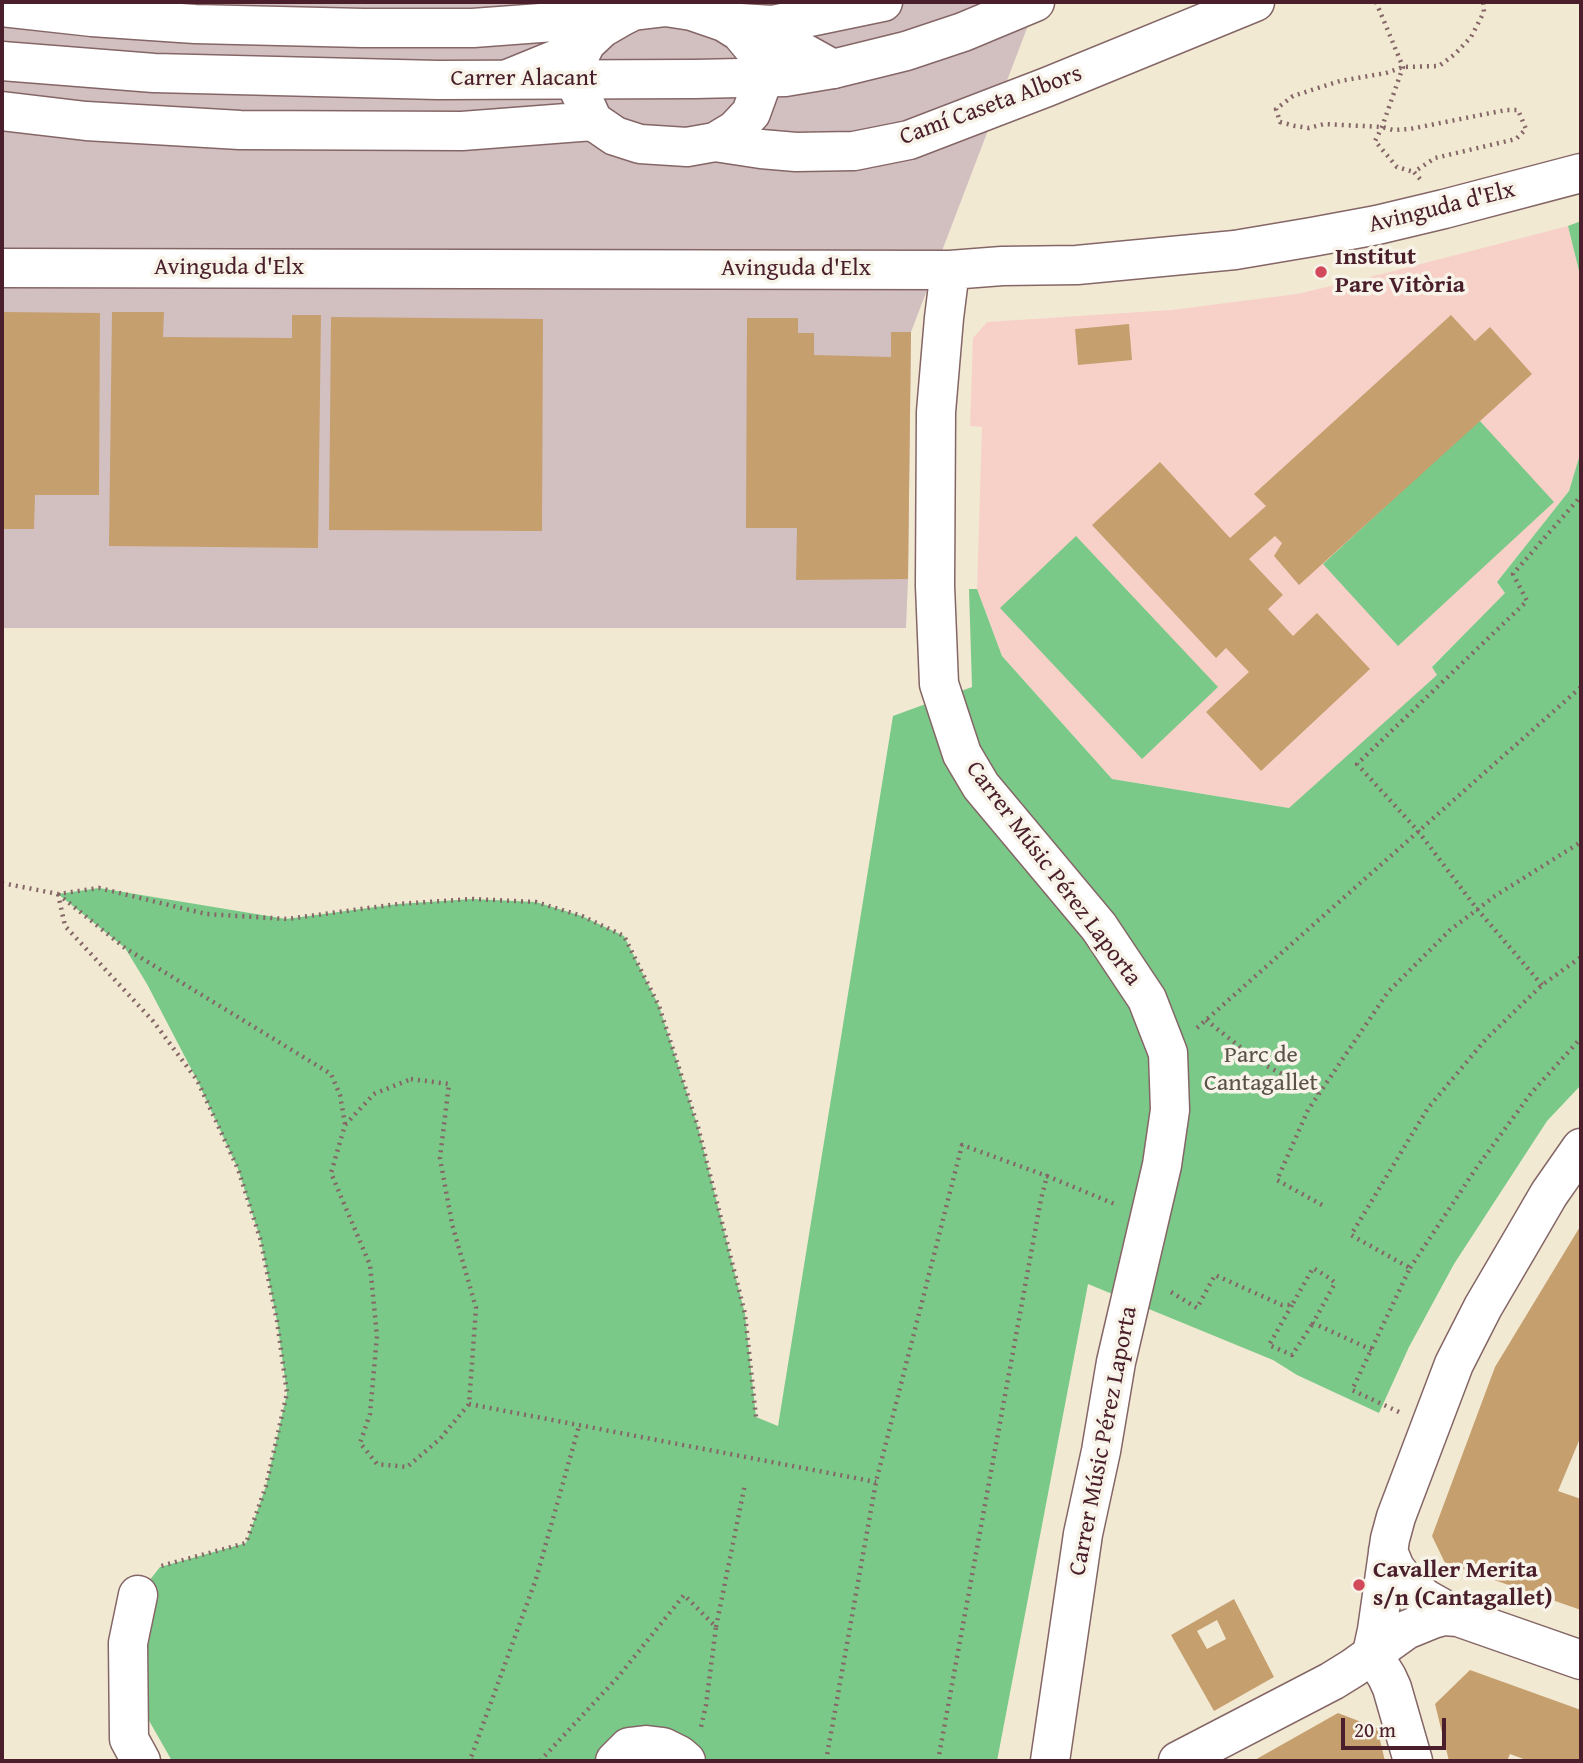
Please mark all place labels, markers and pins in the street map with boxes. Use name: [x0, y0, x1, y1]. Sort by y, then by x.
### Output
place label: Institut Pare Vitòria: [1335, 244, 1465, 300]
marker: Institut Pare Vitòria: [1313, 264, 1329, 280]
place label: Cavaller Merita s/n (Cantagallet): [1373, 1557, 1553, 1613]
marker: Cavaller Merita s/n (Cantagallet): [1351, 1577, 1367, 1593]

